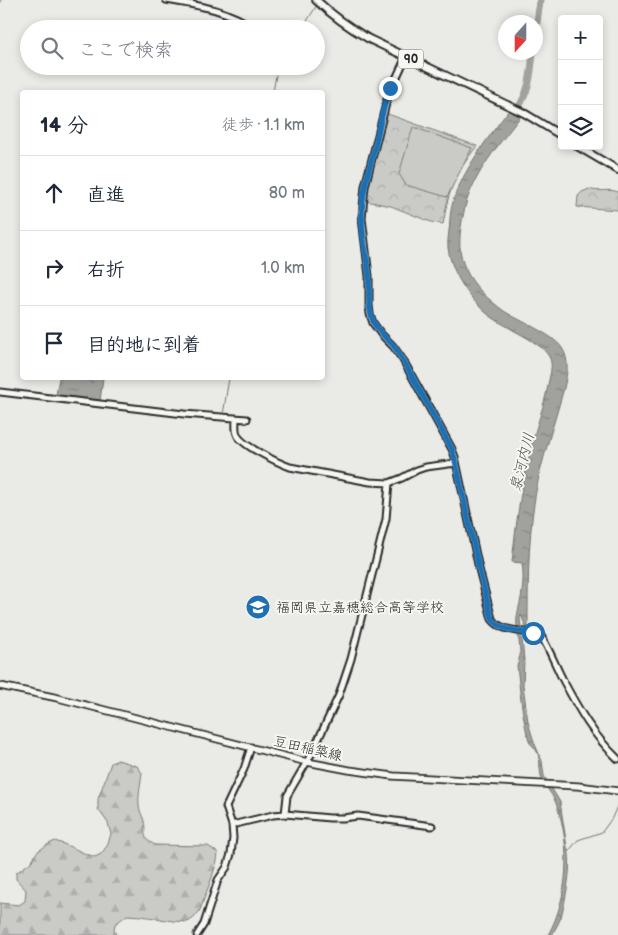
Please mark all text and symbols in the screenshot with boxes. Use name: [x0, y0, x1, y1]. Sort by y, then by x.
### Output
north arrow: [498, 15, 543, 60]
map controls: [558, 15, 603, 150]
button: +: [558, 15, 603, 60]
search box: [20, 20, 325, 75]
icon: search: [38, 34, 66, 62]
text: ここで検索: [78, 39, 173, 62]
road number: 90: [398, 50, 424, 68]
button: −: [558, 60, 603, 105]
route end: [379, 77, 402, 100]
button: layers: [558, 105, 603, 150]
text: 14 分: [40, 113, 88, 138]
text: 徒歩 · 1.1 km: [222, 116, 305, 135]
icon: ahead: [40, 179, 68, 207]
text: 直進: [87, 184, 125, 207]
text: 80 m: [269, 184, 305, 203]
icon: right: [40, 254, 68, 282]
text: 右折: [87, 259, 125, 282]
text: 1.0 km: [261, 259, 305, 278]
icon: arrive: [40, 329, 68, 357]
text: 目的地に到着: [87, 334, 201, 357]
water label: 泉河内川: [506, 431, 539, 494]
school or university icon: 福岡県立嘉穂総合高等学校: [245, 594, 271, 620]
place label: 福岡県立嘉穂総合高等学校: [276, 599, 444, 616]
route start: [522, 622, 545, 645]
street label: 豆田稲築線: [272, 732, 344, 765]

